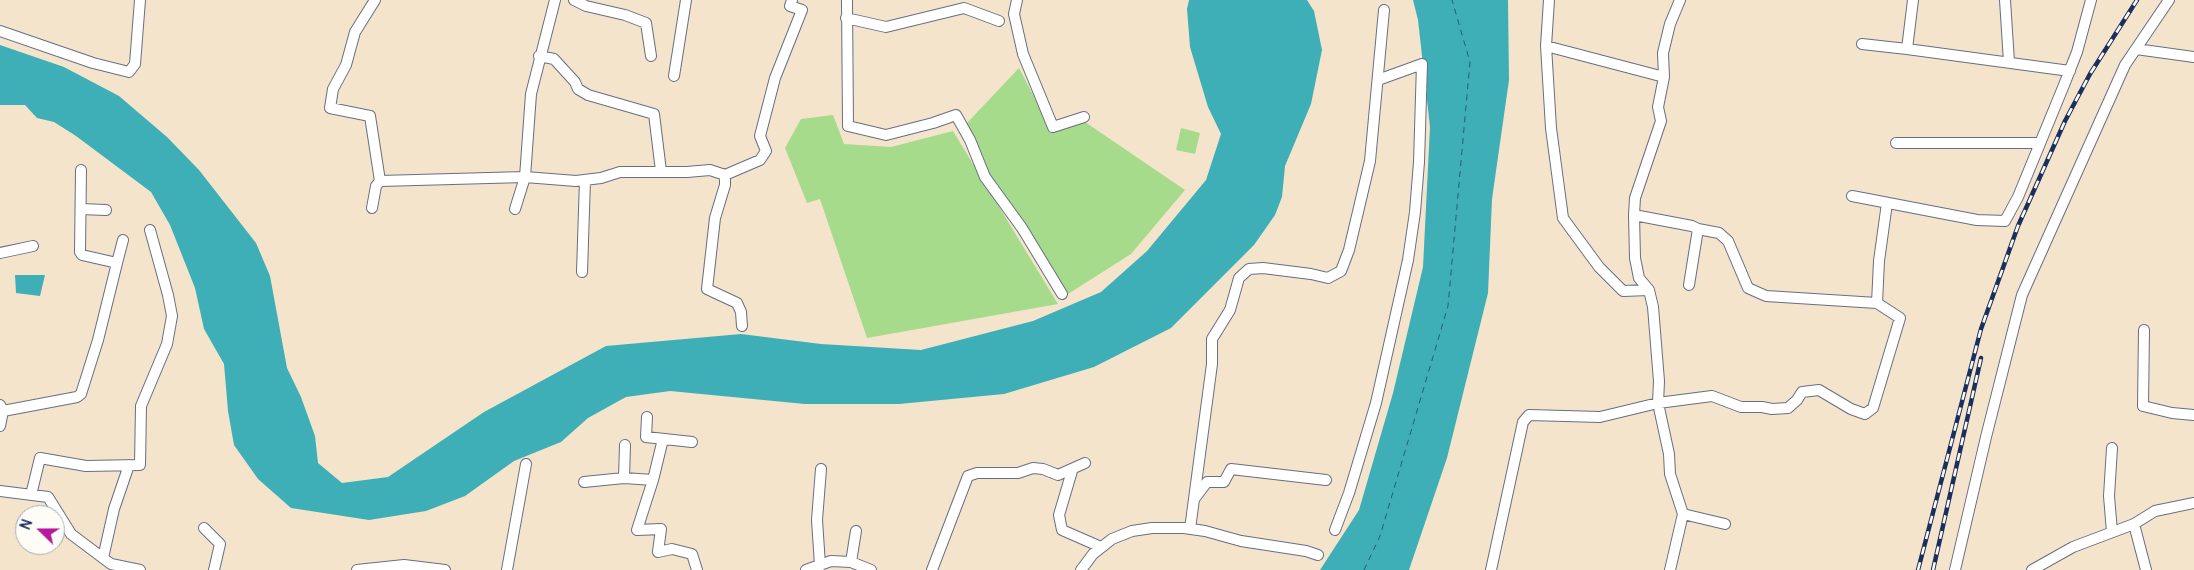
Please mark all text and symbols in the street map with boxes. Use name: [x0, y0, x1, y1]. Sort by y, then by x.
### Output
north arrow: [15, 505, 65, 555]
text: N: [17, 517, 36, 532]

